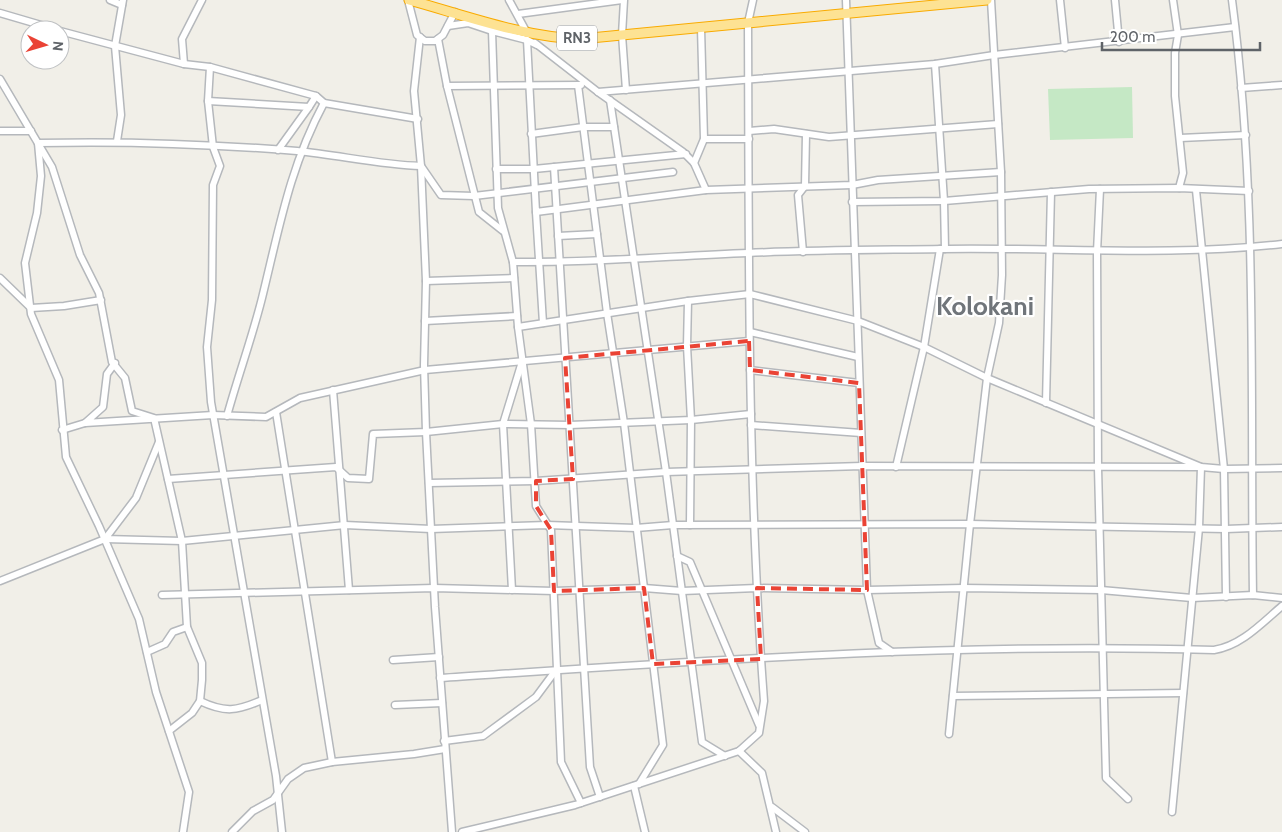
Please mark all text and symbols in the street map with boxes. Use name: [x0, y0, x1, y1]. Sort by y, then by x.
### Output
north arrow: [20, 20, 70, 70]
scale bar: [1102, 20, 1260, 52]
road number: RN3: [557, 26, 597, 50]
text: 200 m: [1110, 28, 1155, 46]
text: N: [49, 40, 67, 52]
district label: Kolokani: [936, 290, 1034, 322]

